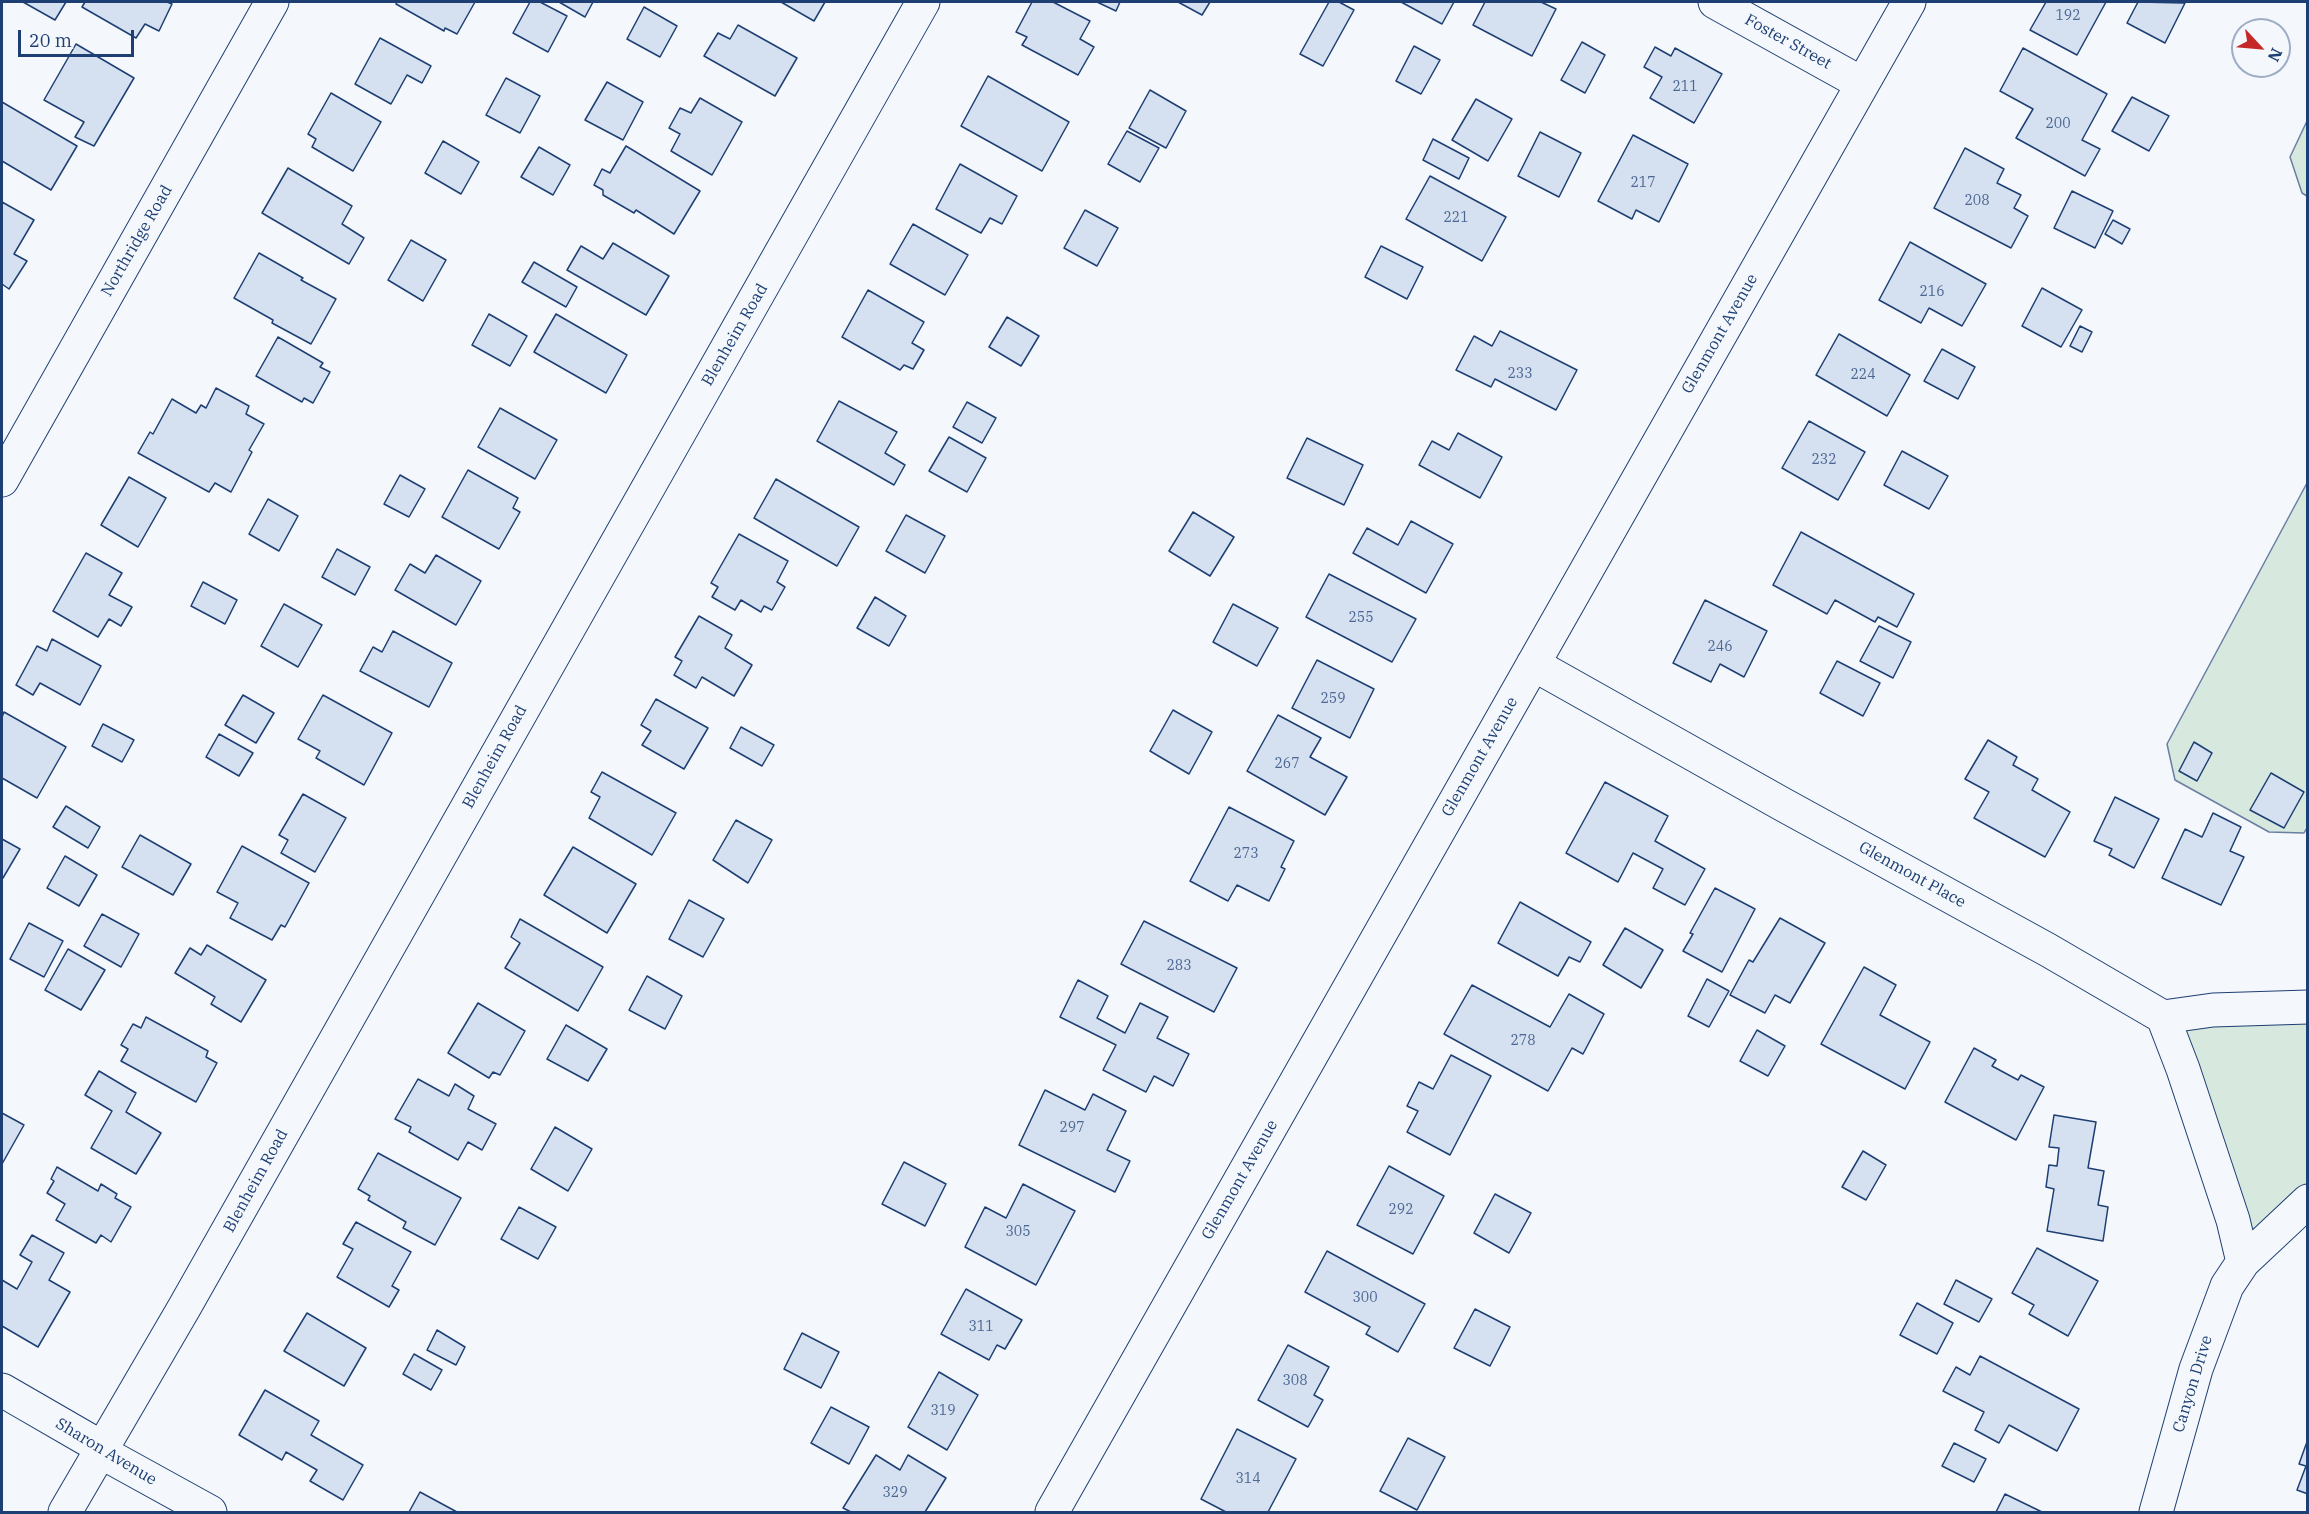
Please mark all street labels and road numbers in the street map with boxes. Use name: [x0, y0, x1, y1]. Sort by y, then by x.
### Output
street label: Foster Street: [1741, 10, 1835, 74]
street label: Northridge Road: [97, 182, 177, 300]
street label: Glenmont Avenue: [1678, 271, 1762, 397]
street label: Blenheim Road: [698, 280, 772, 390]
street label: Glenmont Avenue: [1438, 694, 1522, 820]
street label: Blenheim Road: [459, 702, 531, 812]
street label: Glenmont Place: [1855, 838, 1969, 912]
street label: Glenmont Avenue: [1198, 1117, 1282, 1243]
street label: Blenheim Road: [220, 1126, 292, 1236]
street label: Canyon Drive: [2169, 1333, 2217, 1435]
street label: Sharon Avenue: [52, 1414, 160, 1490]

